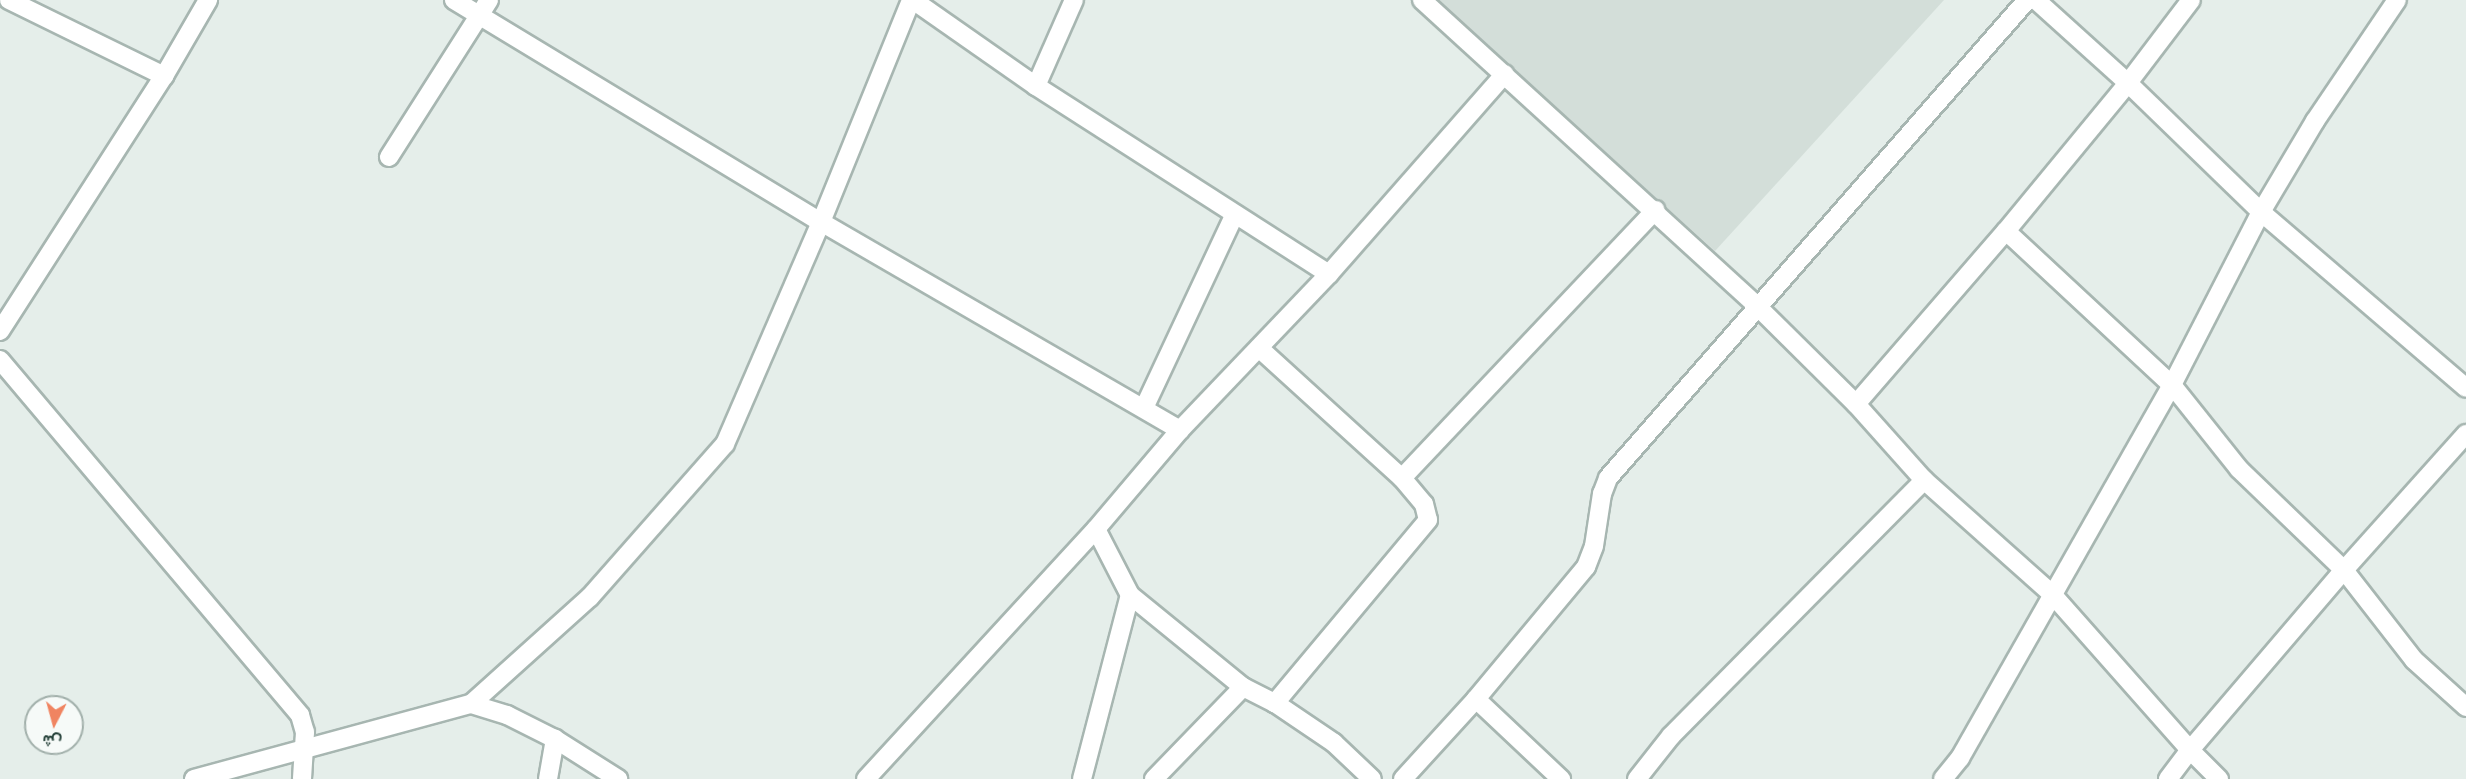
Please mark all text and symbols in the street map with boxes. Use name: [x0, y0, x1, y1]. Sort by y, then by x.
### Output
north arrow: [24, 695, 84, 755]
text: ش: [42, 729, 63, 753]

